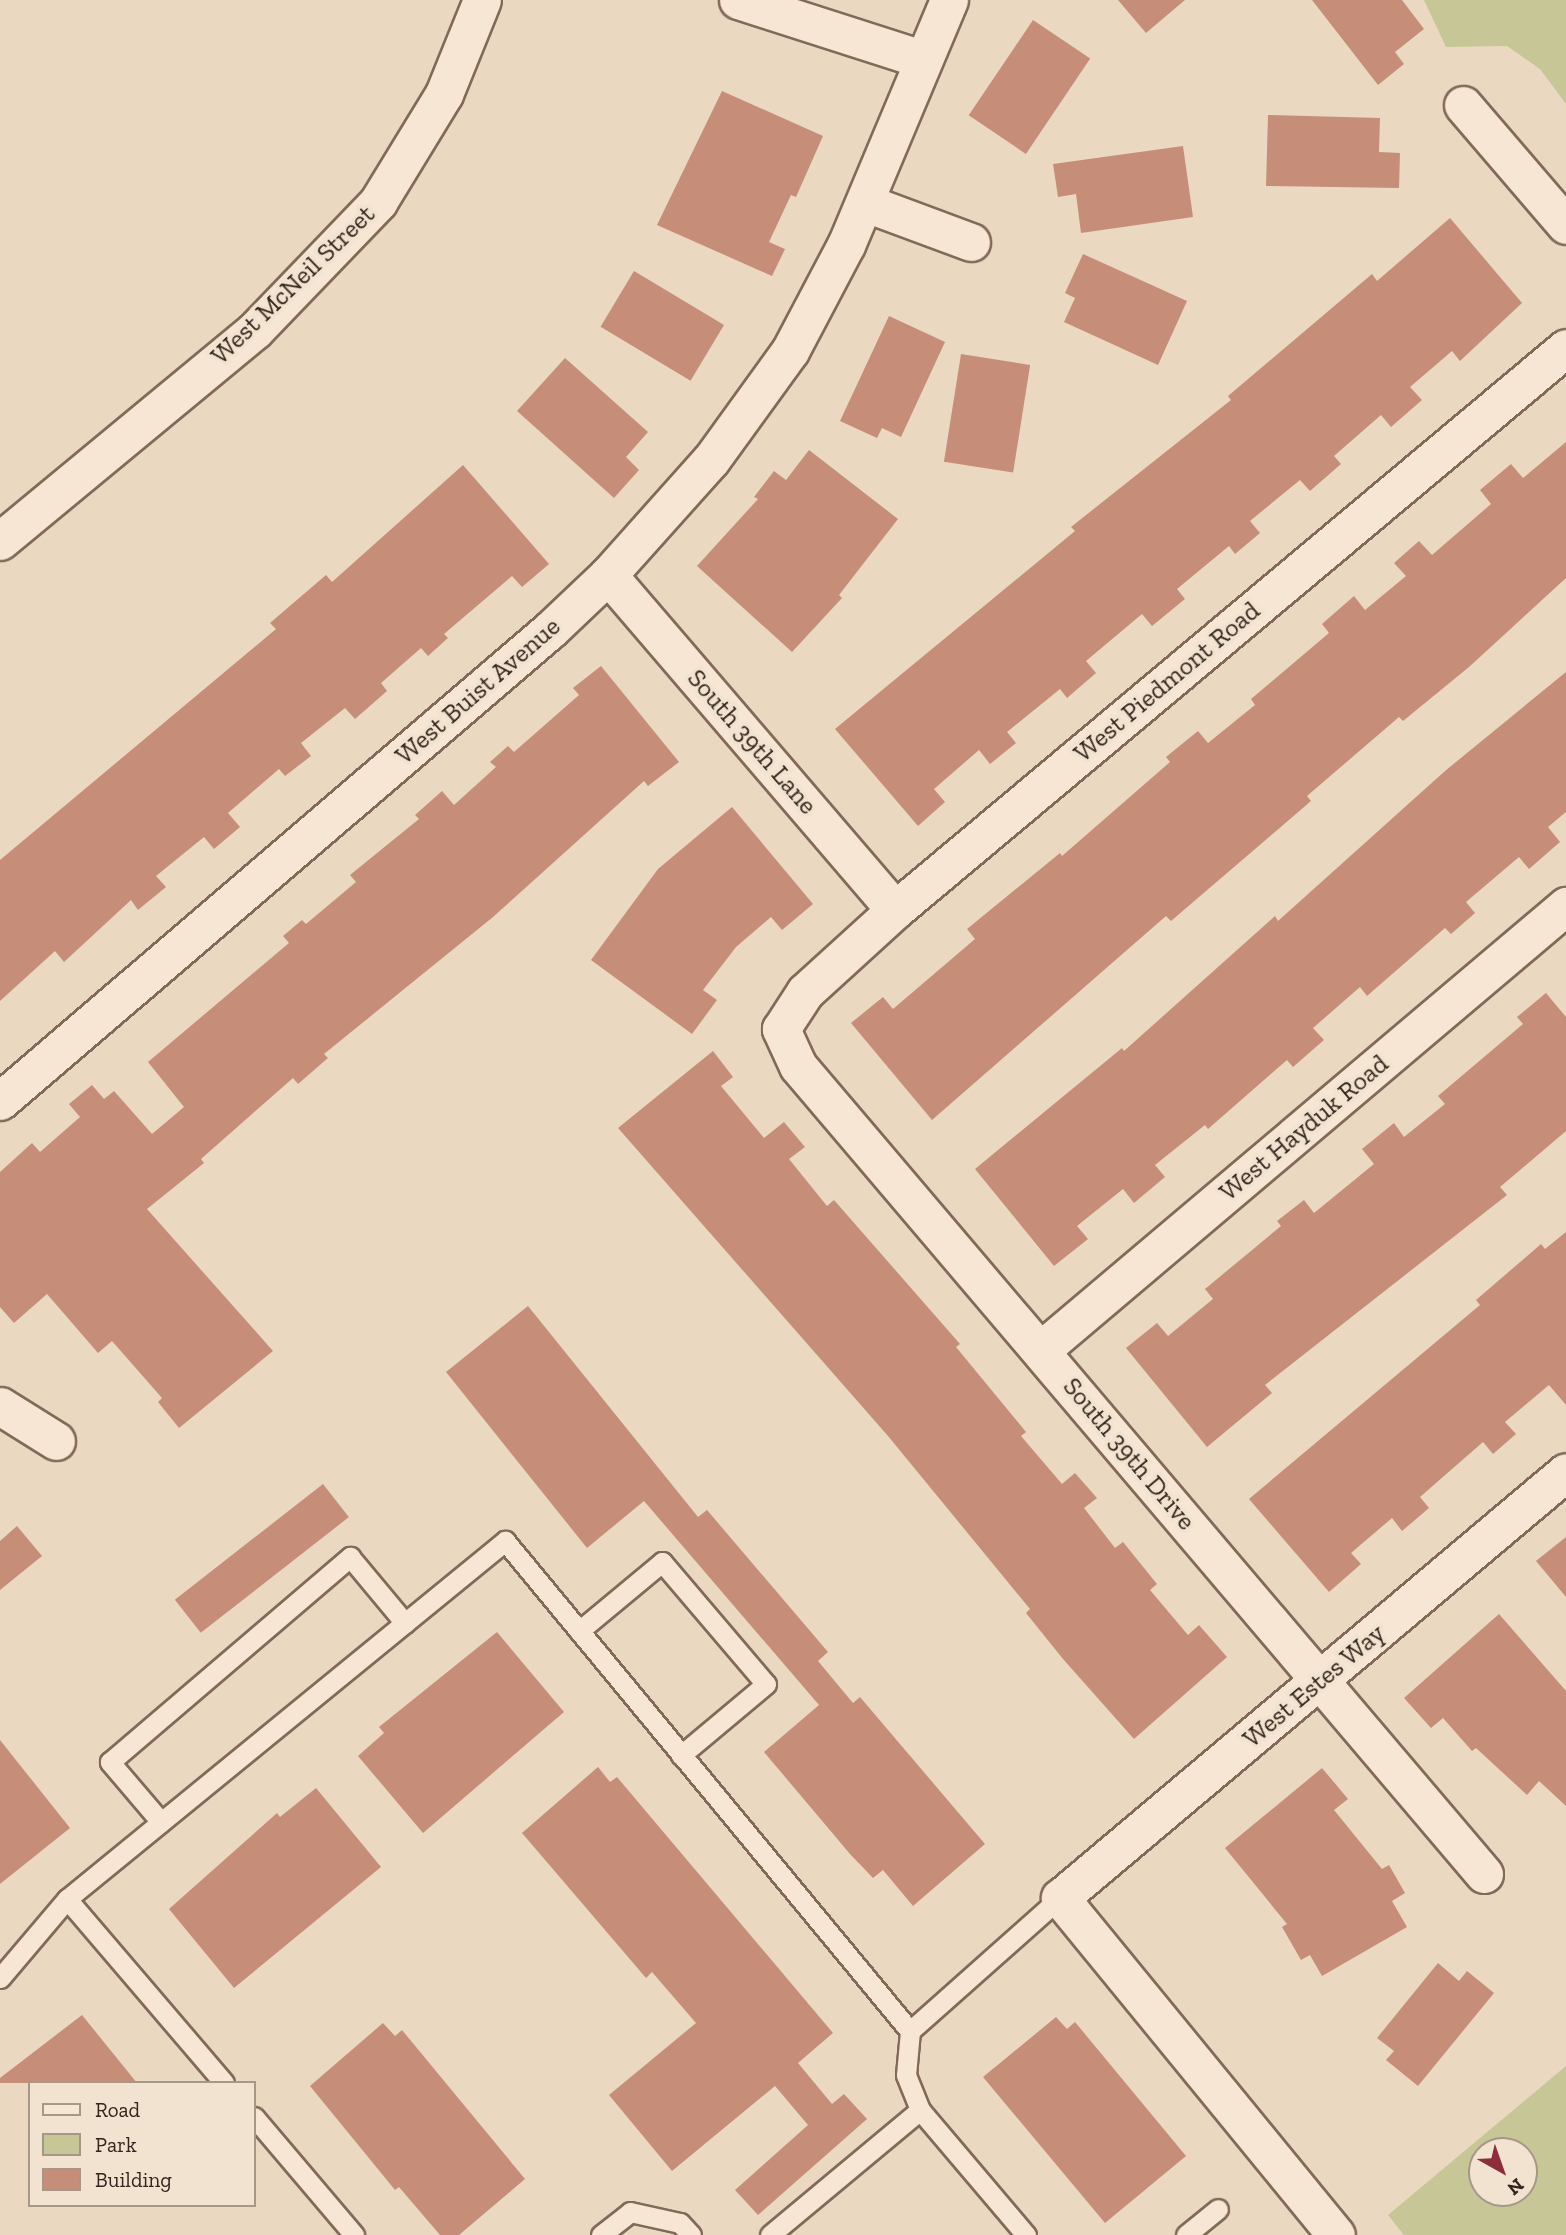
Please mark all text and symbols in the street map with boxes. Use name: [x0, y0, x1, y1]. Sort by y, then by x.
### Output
street label: West McNeil Street: [205, 199, 381, 371]
street label: West Piedmont Road: [1068, 595, 1266, 769]
street label: West Buist Avenue: [389, 611, 567, 771]
street label: South 39th Lane: [680, 663, 824, 821]
street label: West Hayduk Road: [1213, 1048, 1395, 1208]
street label: South 39th Drive: [1056, 1371, 1202, 1537]
street label: West Estes Way: [1236, 1617, 1392, 1755]
legend: [28, 2081, 256, 2207]
text: Road: [95, 2097, 140, 2122]
text: Park: [95, 2132, 137, 2157]
north arrow: [1468, 2137, 1538, 2207]
text: Building: [95, 2167, 172, 2192]
text: N: [1503, 2173, 1528, 2200]

